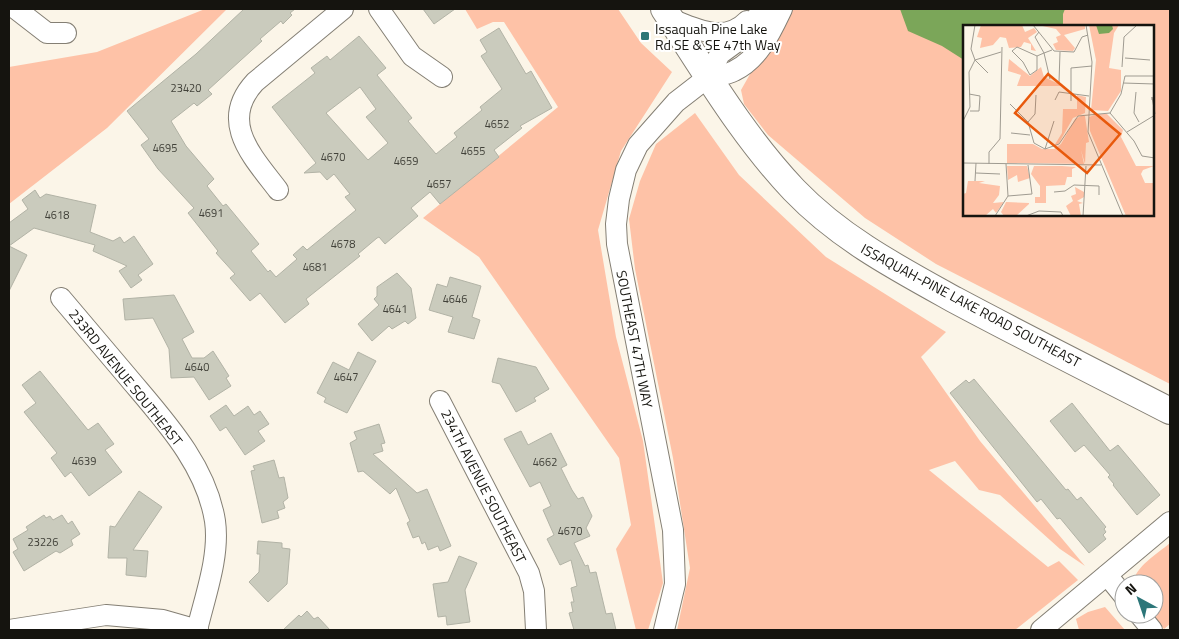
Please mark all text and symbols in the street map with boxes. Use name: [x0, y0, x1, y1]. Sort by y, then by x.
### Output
place label: Issaquah Pine Lake Rd SE & SE 47th Way: [655, 18, 781, 55]
inset map: [963, 25, 1154, 216]
marker: Issaquah Pine Lake Rd SE & SE 47th Way: [639, 30, 651, 42]
house number: 23420: [171, 80, 201, 96]
house number: 4652: [485, 116, 509, 132]
house number: 4695: [153, 140, 177, 156]
house number: 4655: [461, 143, 485, 159]
house number: 4670: [321, 149, 345, 165]
house number: 4659: [394, 153, 418, 169]
house number: 4657: [427, 176, 451, 192]
house number: 4691: [199, 205, 223, 221]
house number: 4618: [45, 207, 69, 223]
house number: 4678: [331, 236, 355, 252]
street label: ISSAQUAH-PINE LAKE ROAD SOUTHEAST: [857, 238, 1085, 372]
house number: 4681: [303, 259, 327, 275]
street label: SOUTHEAST 47TH WAY: [611, 268, 659, 410]
house number: 4646: [443, 291, 467, 307]
house number: 4641: [383, 301, 407, 317]
street label: 233RD AVENUE SOUTHEAST: [64, 304, 188, 451]
house number: 4640: [185, 359, 209, 375]
house number: 4647: [334, 369, 358, 385]
street label: 234TH AVENUE SOUTHEAST: [436, 405, 532, 567]
house number: 4639: [72, 453, 96, 469]
house number: 4662: [533, 454, 557, 470]
house number: 4670: [558, 523, 582, 539]
house number: 23226: [28, 534, 58, 550]
north arrow: [1114, 574, 1164, 624]
text: N: [1120, 577, 1141, 600]

